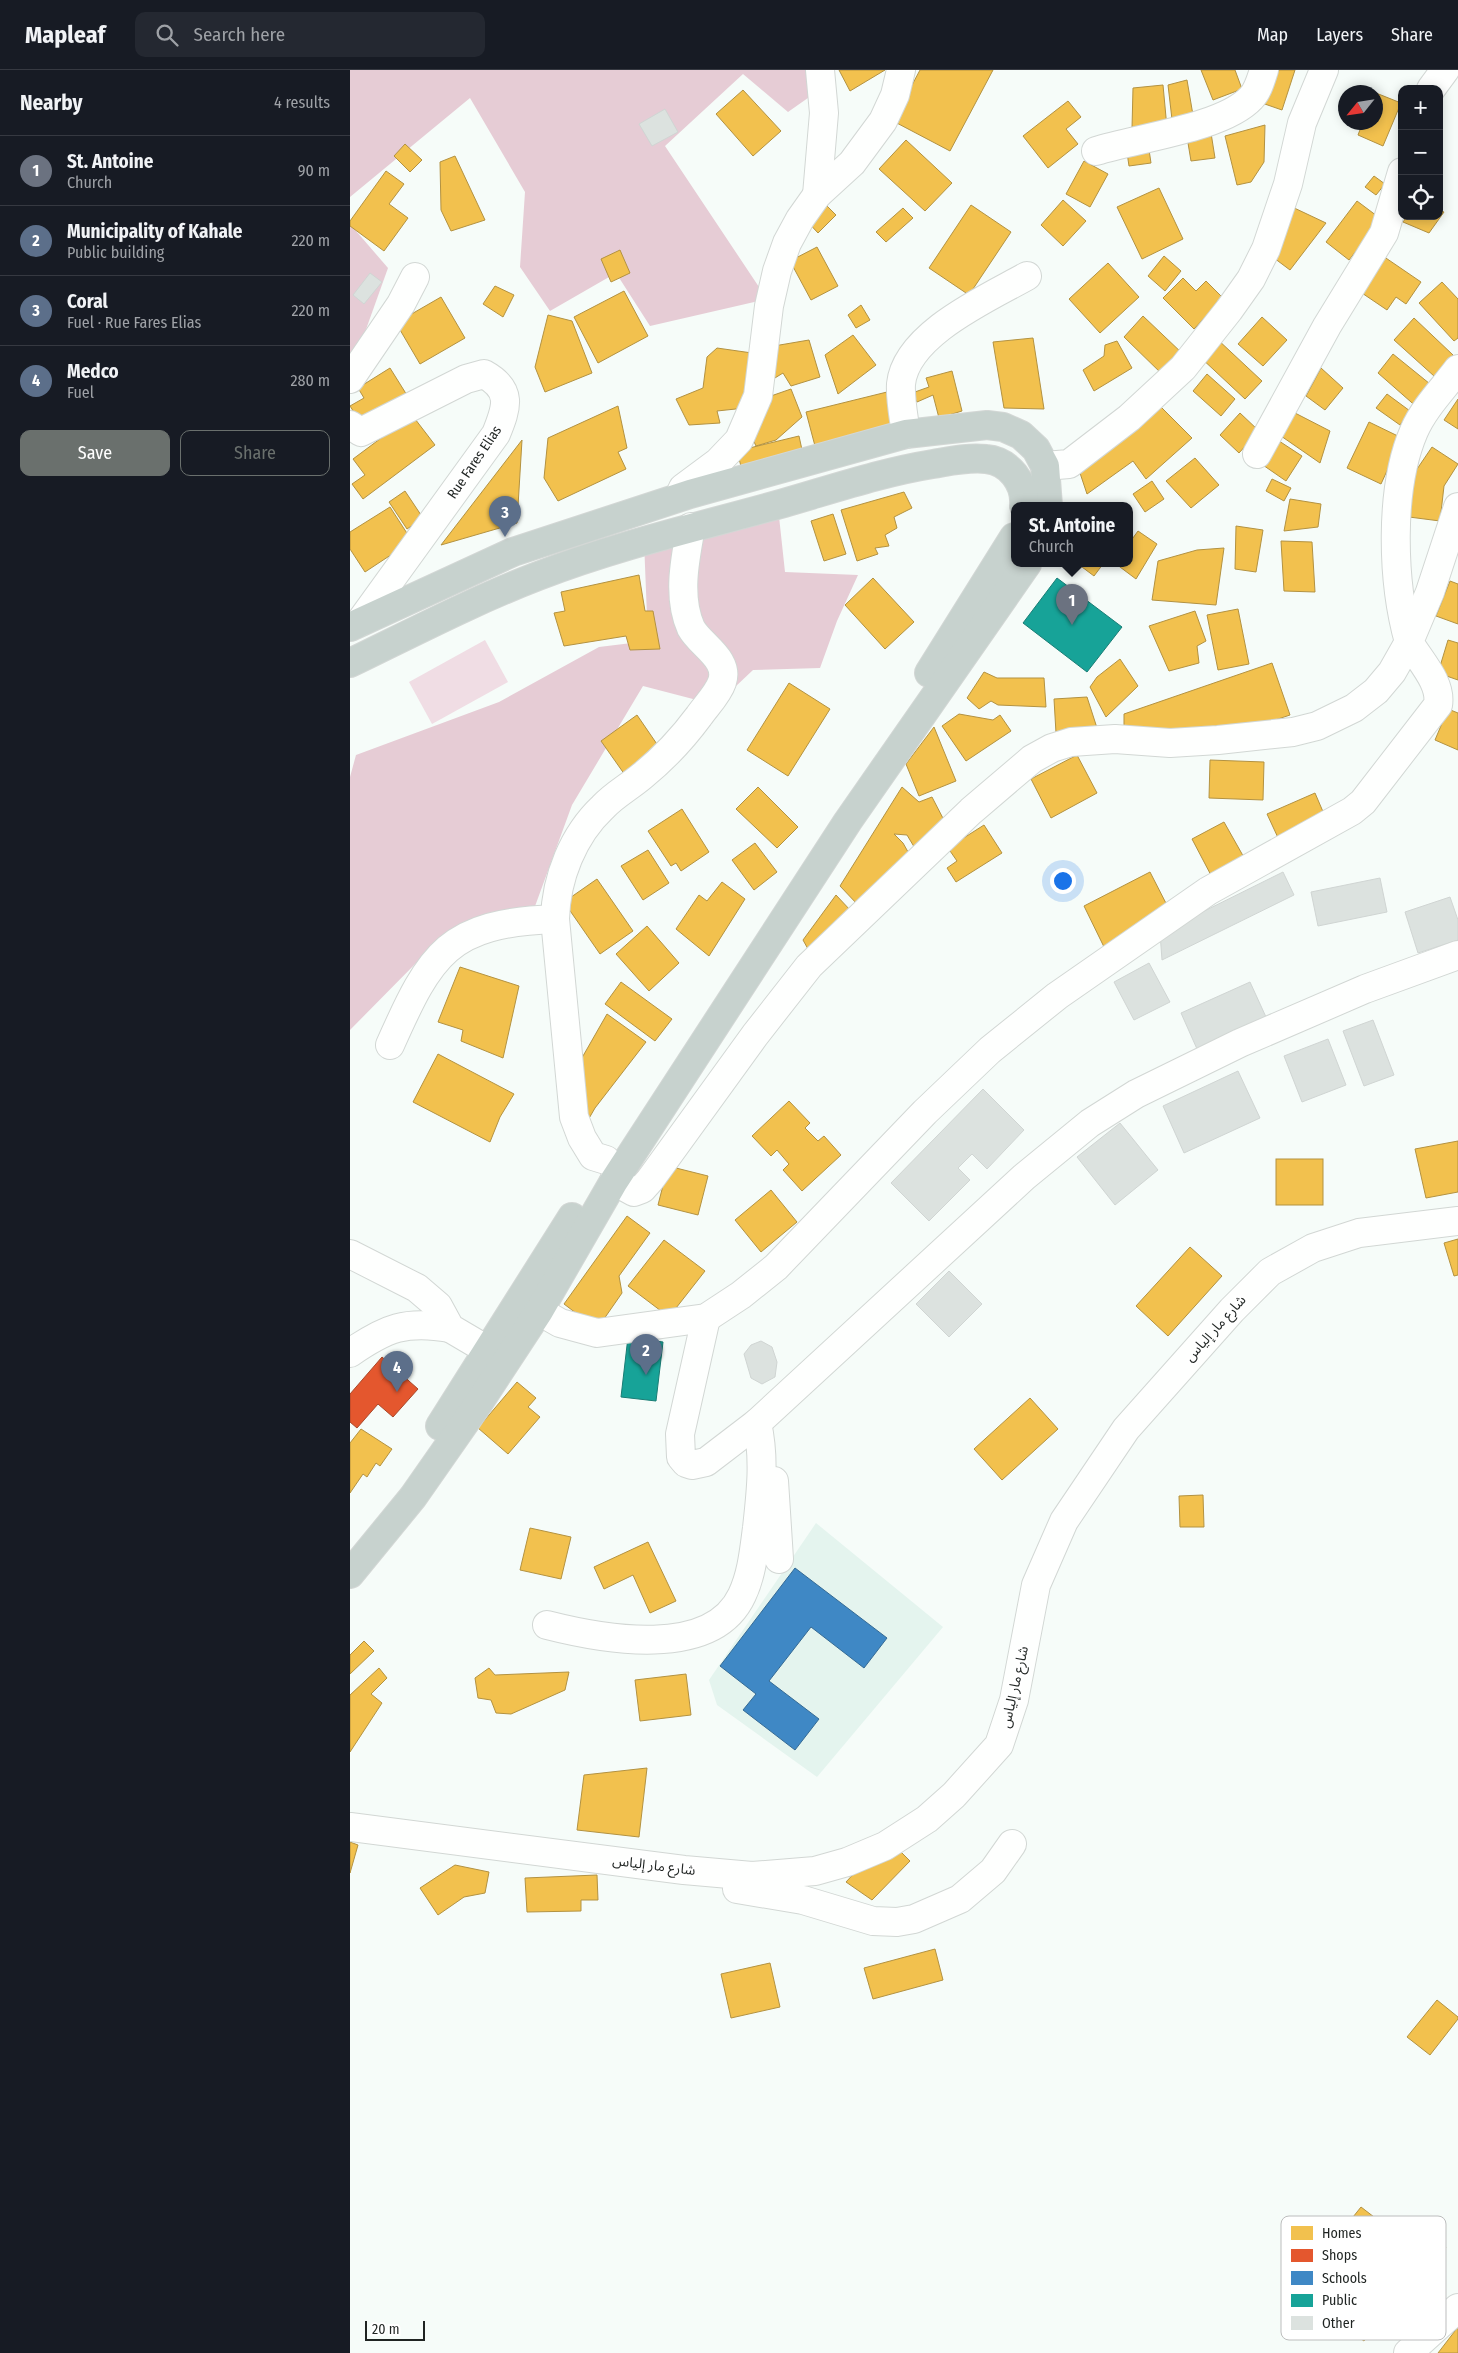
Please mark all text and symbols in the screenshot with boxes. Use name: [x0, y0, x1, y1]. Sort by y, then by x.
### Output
search box: [135, 12, 485, 57]
text: Mapleaf: [25, 21, 105, 49]
icon: search: [153, 21, 181, 49]
text: Search here: [193, 23, 285, 46]
text: Map: [1257, 24, 1288, 46]
text: Layers: [1316, 24, 1363, 46]
text: Share: [1391, 24, 1433, 46]
north arrow: [1338, 85, 1383, 130]
map controls: [1398, 85, 1443, 220]
button: +: [1398, 85, 1443, 130]
text: Nearby: [20, 90, 82, 116]
text: 4 results: [274, 93, 330, 112]
button: −: [1398, 130, 1443, 175]
text: St. Antoine: [67, 150, 153, 173]
text: 1: [33, 161, 39, 180]
text: 90 m: [298, 161, 330, 180]
text: Church: [67, 173, 112, 192]
button: locate: [1398, 175, 1443, 220]
text: Municipality of Kahale: [67, 220, 242, 243]
text: 2: [32, 231, 40, 250]
text: 220 m: [291, 231, 330, 250]
text: Public building: [67, 243, 164, 262]
text: Coral: [67, 290, 108, 313]
text: 3: [32, 301, 40, 320]
text: 220 m: [291, 301, 330, 320]
text: Fuel · Rue Fares Elias: [67, 313, 201, 332]
text: Medco: [67, 360, 119, 383]
text: 4: [32, 371, 40, 390]
text: 280 m: [291, 371, 330, 390]
text: Fuel: [67, 383, 94, 402]
street label: Rue Fares Elias: [444, 423, 505, 502]
button: Save: [20, 430, 170, 476]
button: Share: [180, 430, 330, 476]
pin: 3: [489, 496, 521, 537]
popup: [1011, 502, 1133, 567]
text: St. Antoine: [1029, 514, 1115, 537]
text: Church: [1029, 537, 1074, 556]
pin: 1: [1056, 584, 1088, 625]
your location: [1050, 868, 1076, 894]
street label: شارع مار إلياس: [1181, 1292, 1251, 1366]
pin: 2: [630, 1334, 662, 1375]
pin: 4: [381, 1351, 413, 1392]
street label: شارع مار إلياس: [997, 1644, 1034, 1730]
street label: شارع مار إلياس: [611, 1852, 696, 1881]
legend: [1281, 2216, 1446, 2340]
text: Homes: [1322, 2225, 1362, 2242]
text: Shops: [1322, 2247, 1357, 2264]
text: Schools: [1322, 2270, 1367, 2287]
text: Public: [1322, 2292, 1357, 2309]
text: Other: [1322, 2315, 1355, 2332]
scale bar: [365, 2318, 425, 2341]
text: 20 m: [372, 2321, 400, 2338]

